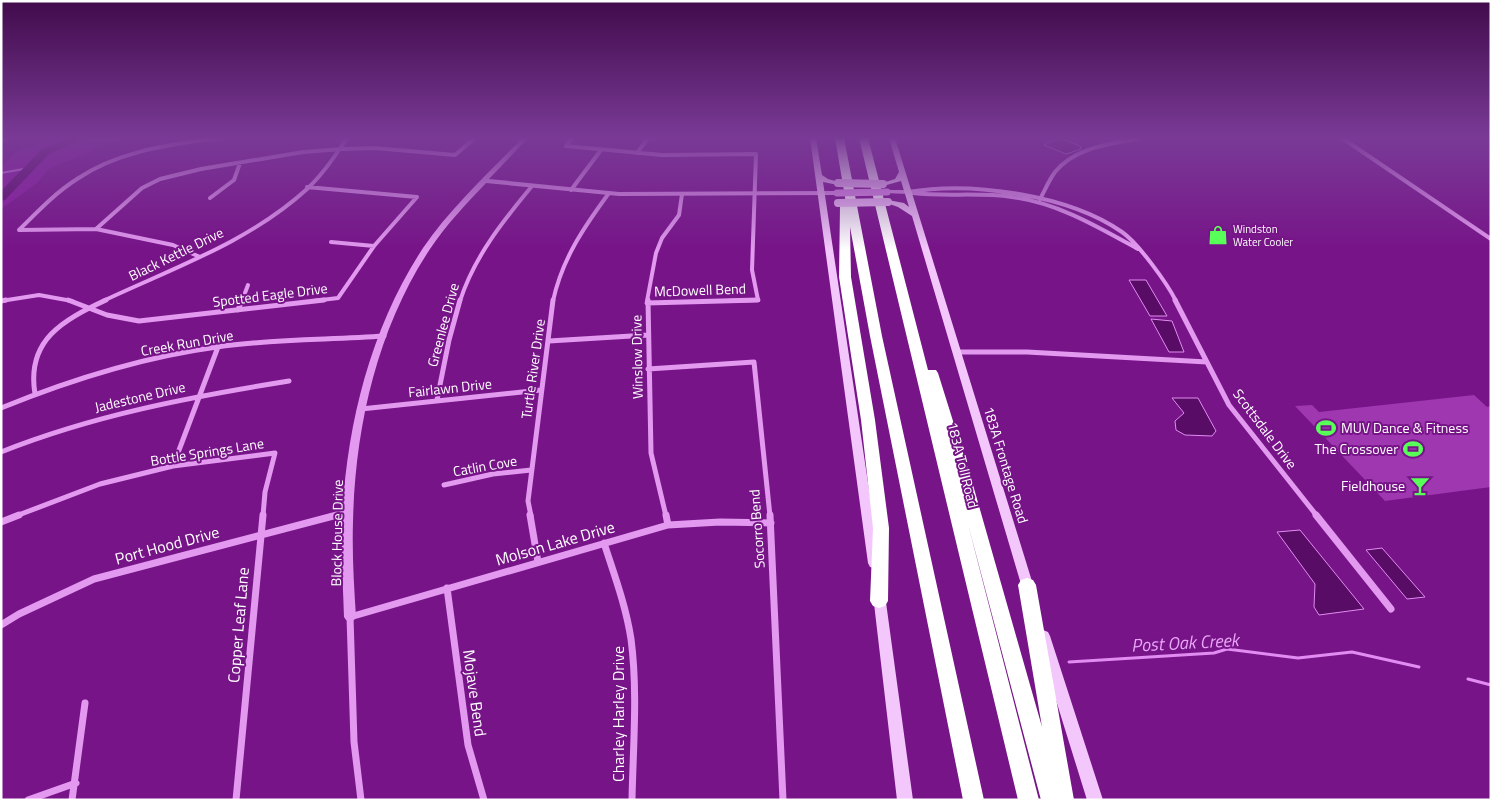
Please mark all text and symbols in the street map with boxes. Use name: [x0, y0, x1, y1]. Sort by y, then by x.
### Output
street label: Black Kettle Drive: [125, 221, 227, 286]
place label: Windston Water Cooler: [1233, 221, 1293, 250]
shop icon: Windston Water Cooler: [1207, 224, 1229, 246]
street label: Spotted Eagle Drive: [211, 277, 329, 312]
street label: McDowell Bend: [654, 277, 746, 302]
street label: Greenlee Drive: [421, 281, 464, 369]
street label: Winslow Drive: [625, 315, 648, 399]
street label: Turtle River Drive: [515, 318, 550, 420]
street label: Creek Run Drive: [139, 324, 235, 361]
street label: Fairlawn Drive: [407, 373, 493, 402]
street label: Jadestone Drive: [92, 376, 187, 417]
street label: Scottsdale Drive: [1228, 384, 1303, 473]
street label: 183A Frontage Road: [979, 404, 1034, 526]
sports icon: MUV Dance & Fitness: [1315, 417, 1337, 439]
place label: MUV Dance & Fitness: [1341, 417, 1468, 438]
street label: 183A Toll Road: [943, 420, 984, 510]
street label: Bottle Springs Lane: [149, 432, 265, 471]
place label: The Crossover: [1315, 438, 1398, 459]
sports icon: The Crossover: [1402, 438, 1424, 460]
street label: Catlin Cove: [451, 450, 519, 481]
place label: Fieldhouse: [1341, 475, 1405, 496]
bar icon: Fieldhouse: [1409, 475, 1431, 497]
street label: Block House Drive: [325, 480, 348, 586]
street label: Socorro Bend: [743, 489, 770, 569]
street label: Molson Lake Drive: [492, 514, 618, 572]
street label: Port Hood Drive: [112, 520, 222, 570]
street label: Copper Leaf Lane: [221, 566, 255, 684]
water label: Post Oak Creek: [1131, 626, 1241, 659]
street label: Charley Harley Drive: [606, 646, 630, 782]
street label: Mojave Bend: [457, 648, 493, 738]

